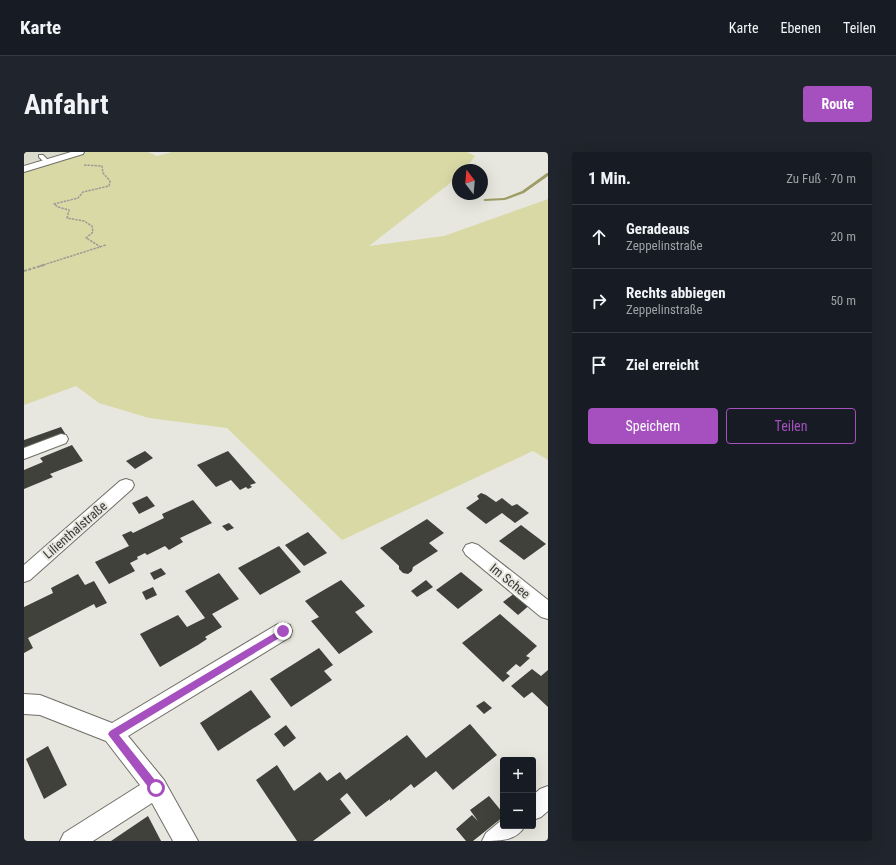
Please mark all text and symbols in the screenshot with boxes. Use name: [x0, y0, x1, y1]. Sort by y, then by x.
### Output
text: Karte: [20, 16, 61, 39]
text: Karte: [729, 20, 758, 36]
text: Ebenen: [780, 20, 821, 36]
text: Teilen: [843, 20, 876, 36]
button: Route: [803, 86, 872, 122]
text: Anfahrt: [24, 88, 109, 121]
north arrow: [452, 164, 488, 200]
text: 1 Min.: [588, 168, 631, 188]
text: Zu Fuß · 70 m: [786, 171, 856, 186]
text: Geradeaus: [626, 220, 690, 238]
icon: ahead: [588, 226, 610, 248]
text: 20 m: [830, 229, 856, 244]
text: Zeppelinstraße: [626, 238, 703, 253]
text: Rechts abbiegen: [626, 284, 726, 302]
icon: right: [588, 290, 610, 312]
text: 50 m: [830, 293, 856, 308]
text: Zeppelinstraße: [626, 302, 703, 317]
icon: arrive: [588, 354, 610, 376]
text: Ziel erreicht: [626, 356, 699, 374]
button: Speichern: [588, 408, 718, 444]
button: Teilen: [726, 408, 856, 444]
street label: Lilienthalstraße: [40, 498, 110, 562]
street label: Im Schee: [487, 560, 533, 602]
route end: [274, 622, 292, 640]
map controls: [500, 757, 536, 829]
button: +: [500, 757, 536, 793]
route start: [147, 779, 165, 797]
button: −: [500, 793, 536, 829]

